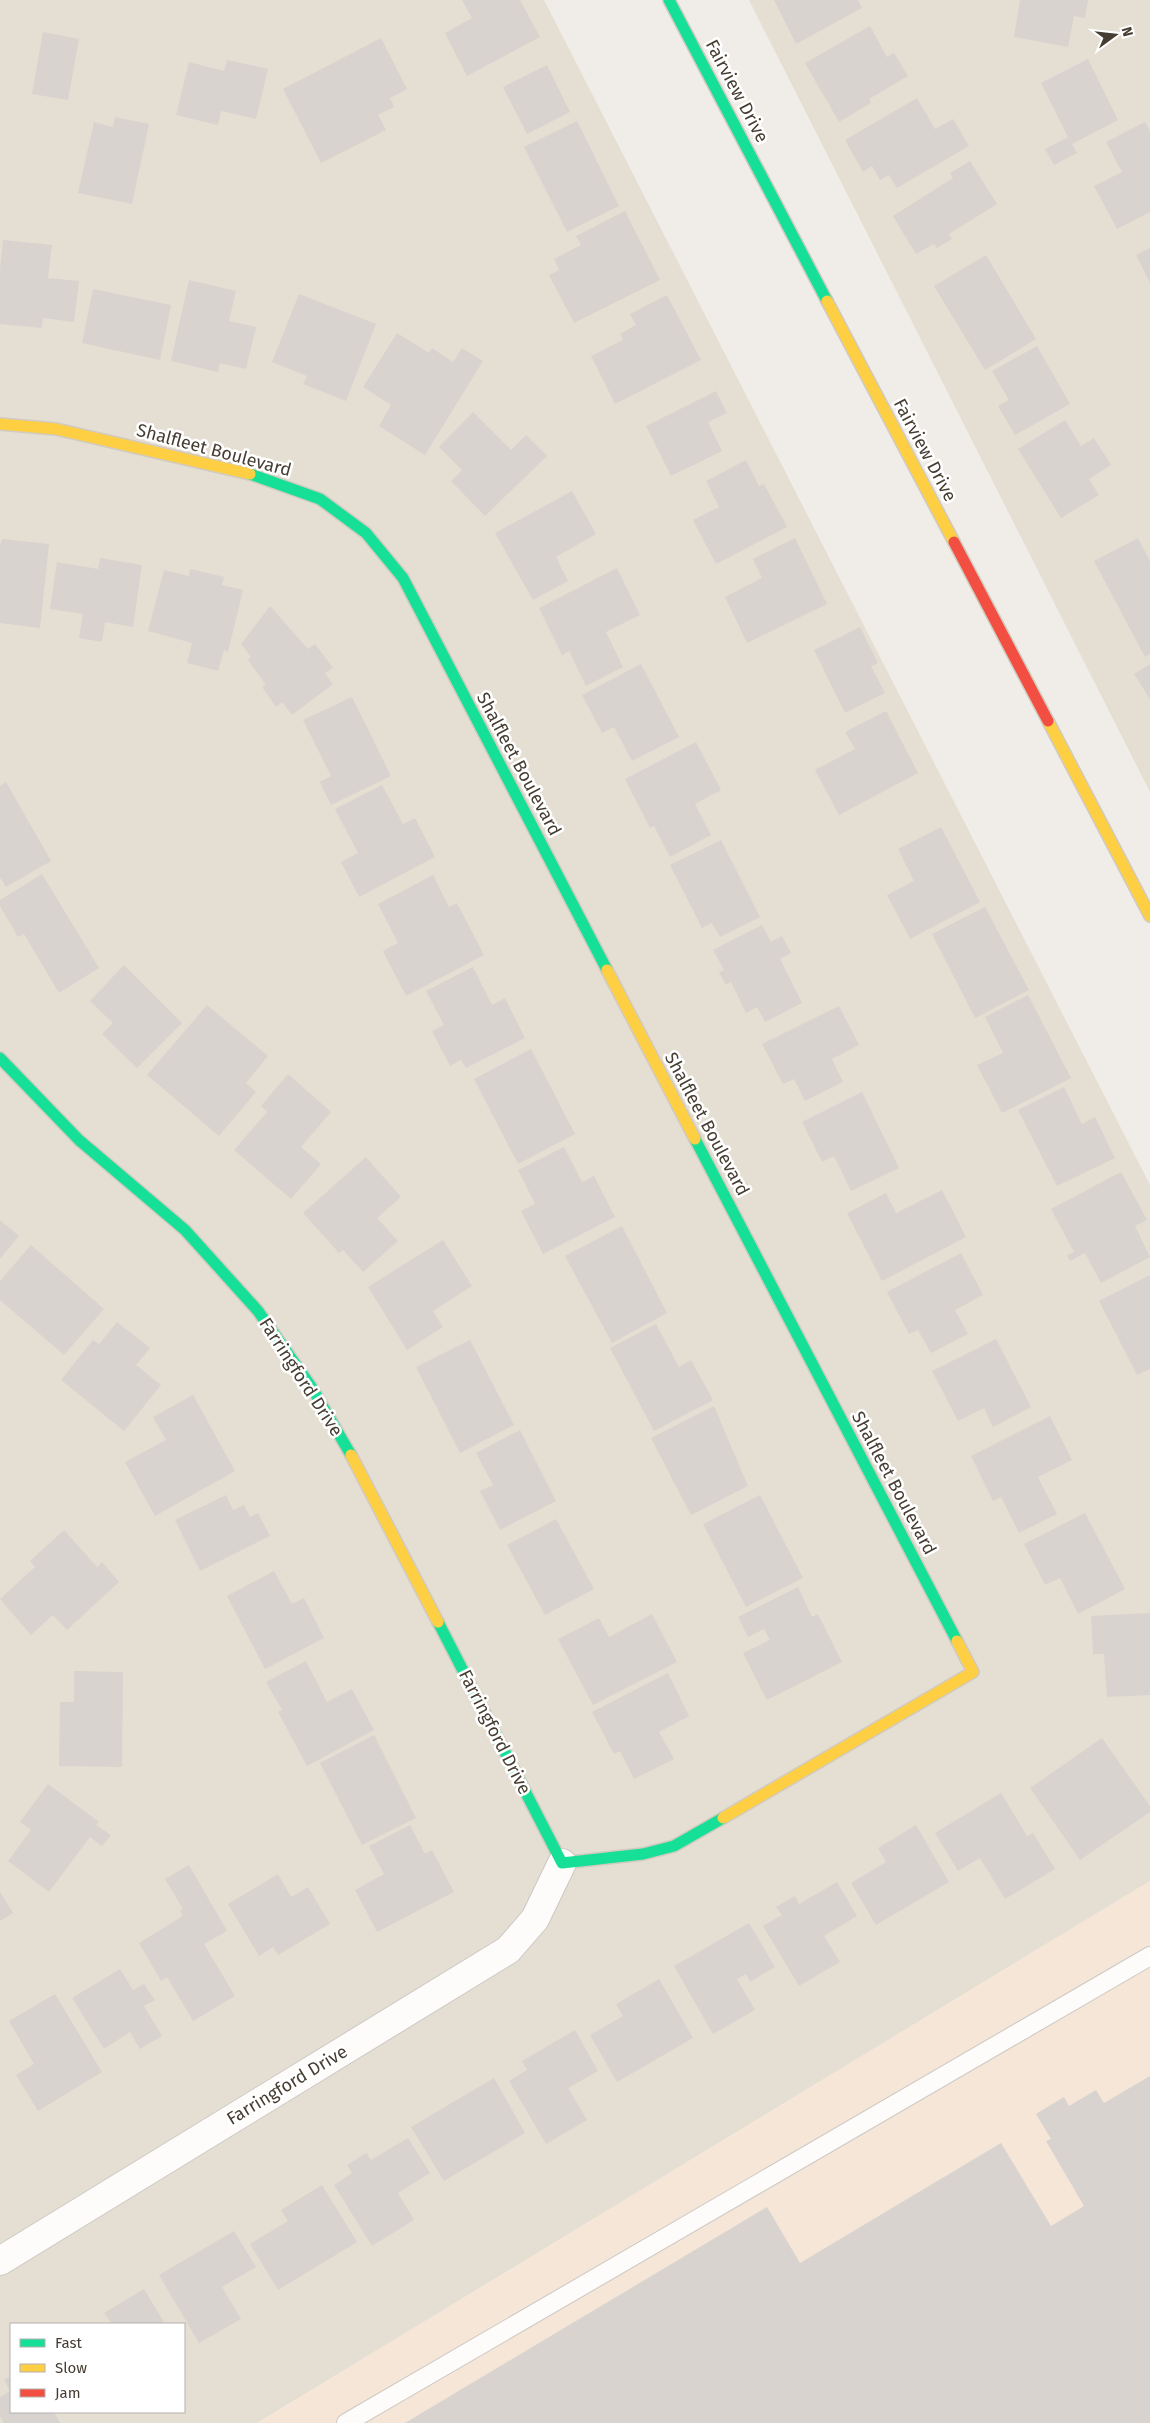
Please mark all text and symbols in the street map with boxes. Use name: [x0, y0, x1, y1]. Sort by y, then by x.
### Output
north arrow: [1090, 10, 1140, 60]
text: N: [1118, 25, 1136, 38]
street label: Fairview Drive: [701, 36, 773, 146]
street label: Fairview Drive: [889, 395, 961, 505]
street label: Shalfleet Boulevard: [134, 419, 294, 481]
street label: Shalfleet Boulevard: [472, 689, 566, 839]
street label: Shalfleet Boulevard: [660, 1049, 754, 1199]
street label: Farringford Drive: [254, 1314, 348, 1440]
street label: Shalfleet Boulevard: [847, 1408, 941, 1558]
street label: Farringford Drive: [454, 1666, 536, 1798]
street label: Farringford Drive: [223, 2040, 351, 2130]
legend: [10, 2323, 185, 2413]
text: Fast: [55, 2334, 82, 2352]
text: Slow: [55, 2359, 87, 2377]
text: Jam: [55, 2384, 81, 2402]

